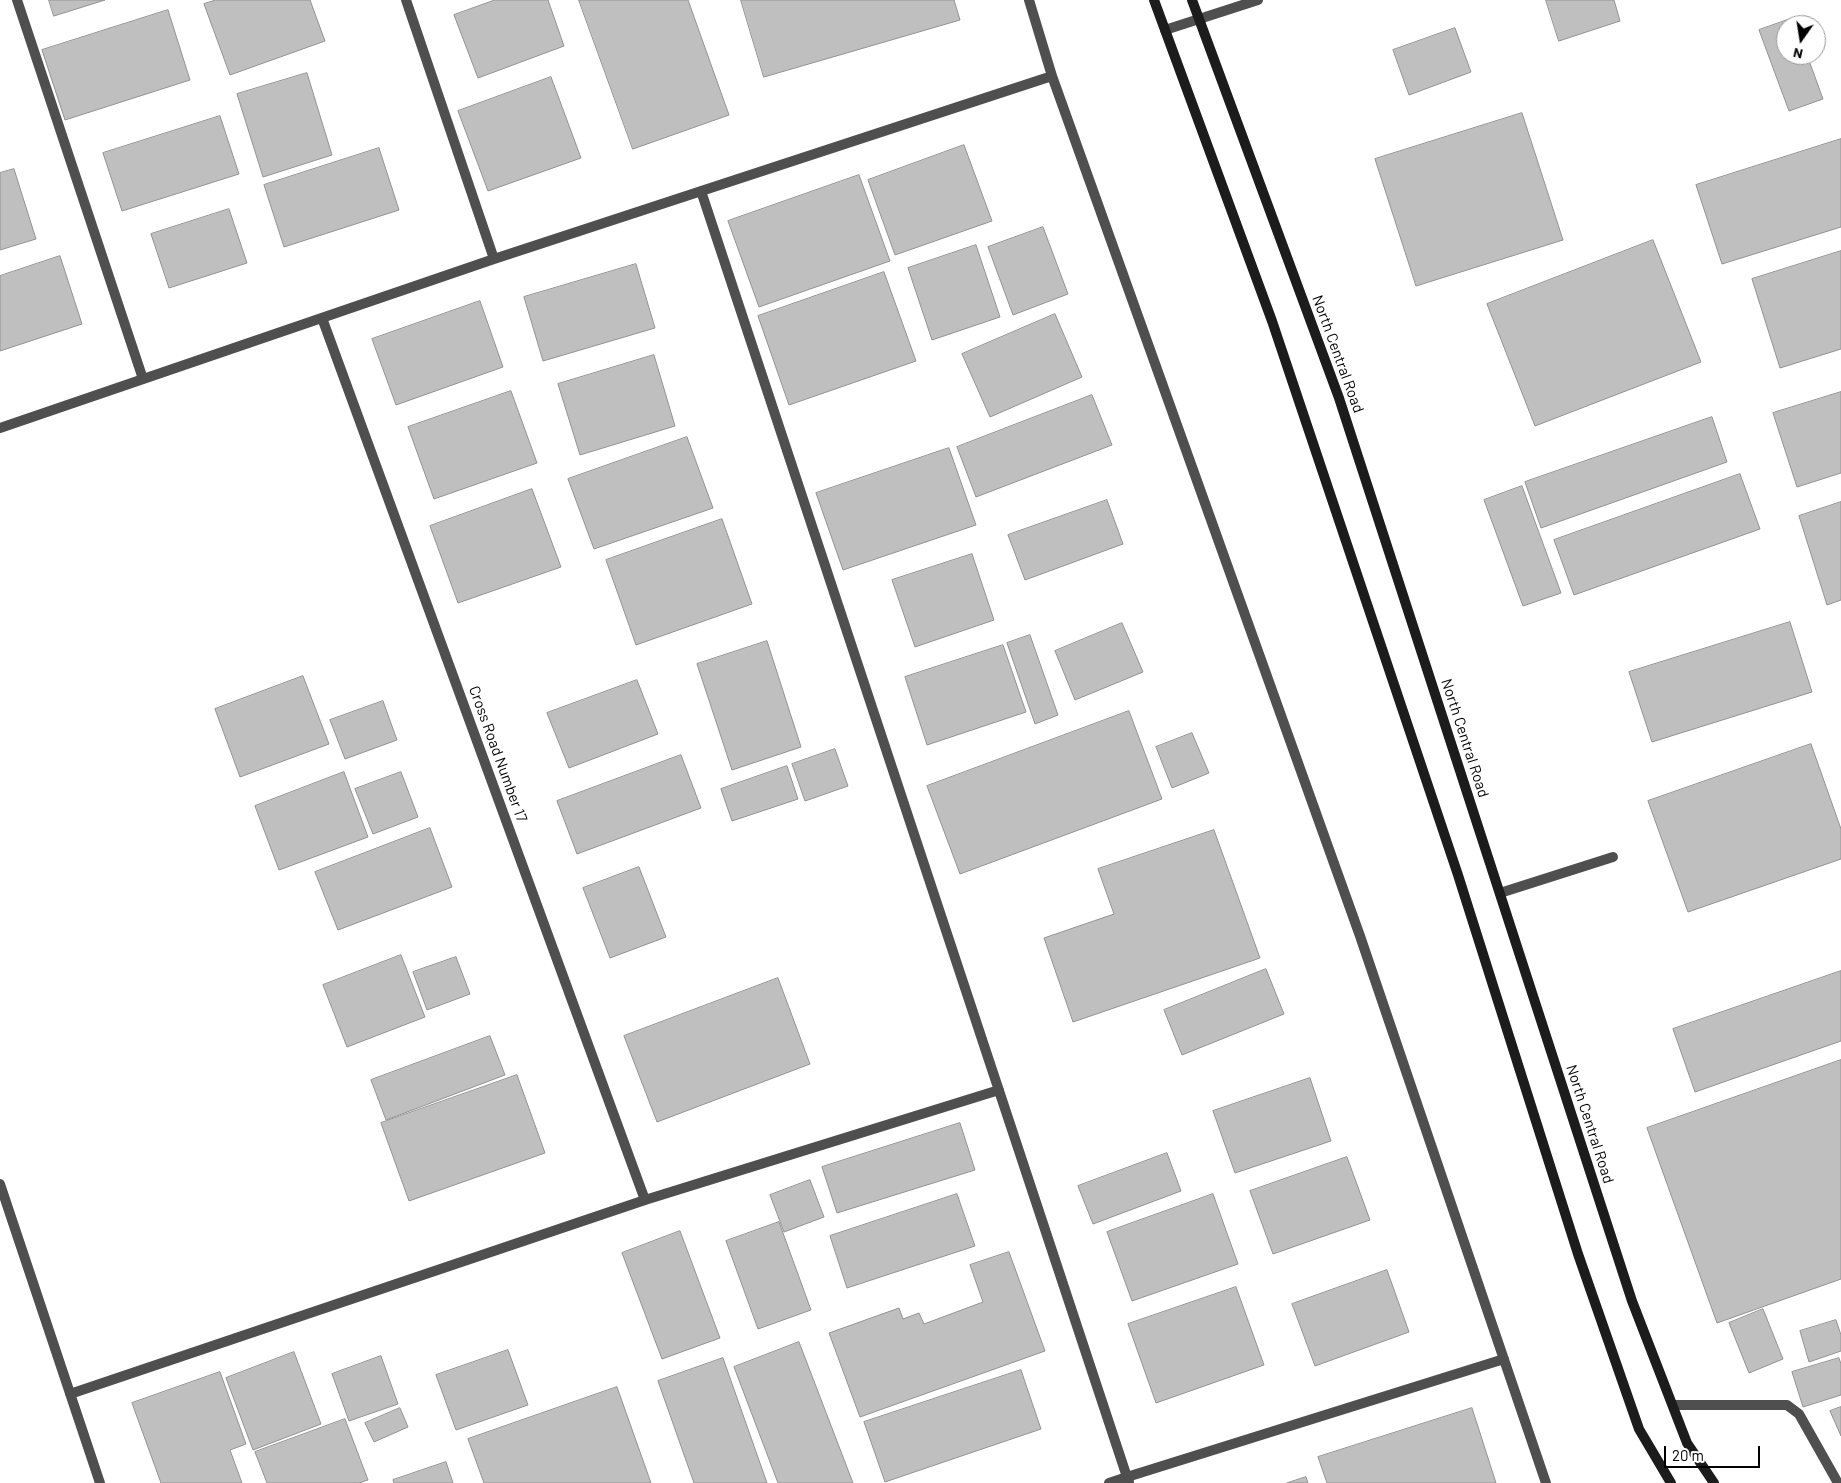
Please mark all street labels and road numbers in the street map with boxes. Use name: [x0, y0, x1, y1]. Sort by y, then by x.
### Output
street label: North Central Road: [1308, 293, 1368, 415]
street label: North Central Road: [1437, 676, 1493, 800]
street label: Cross Road Number 17: [465, 684, 531, 824]
street label: North Central Road: [1562, 1062, 1618, 1186]

